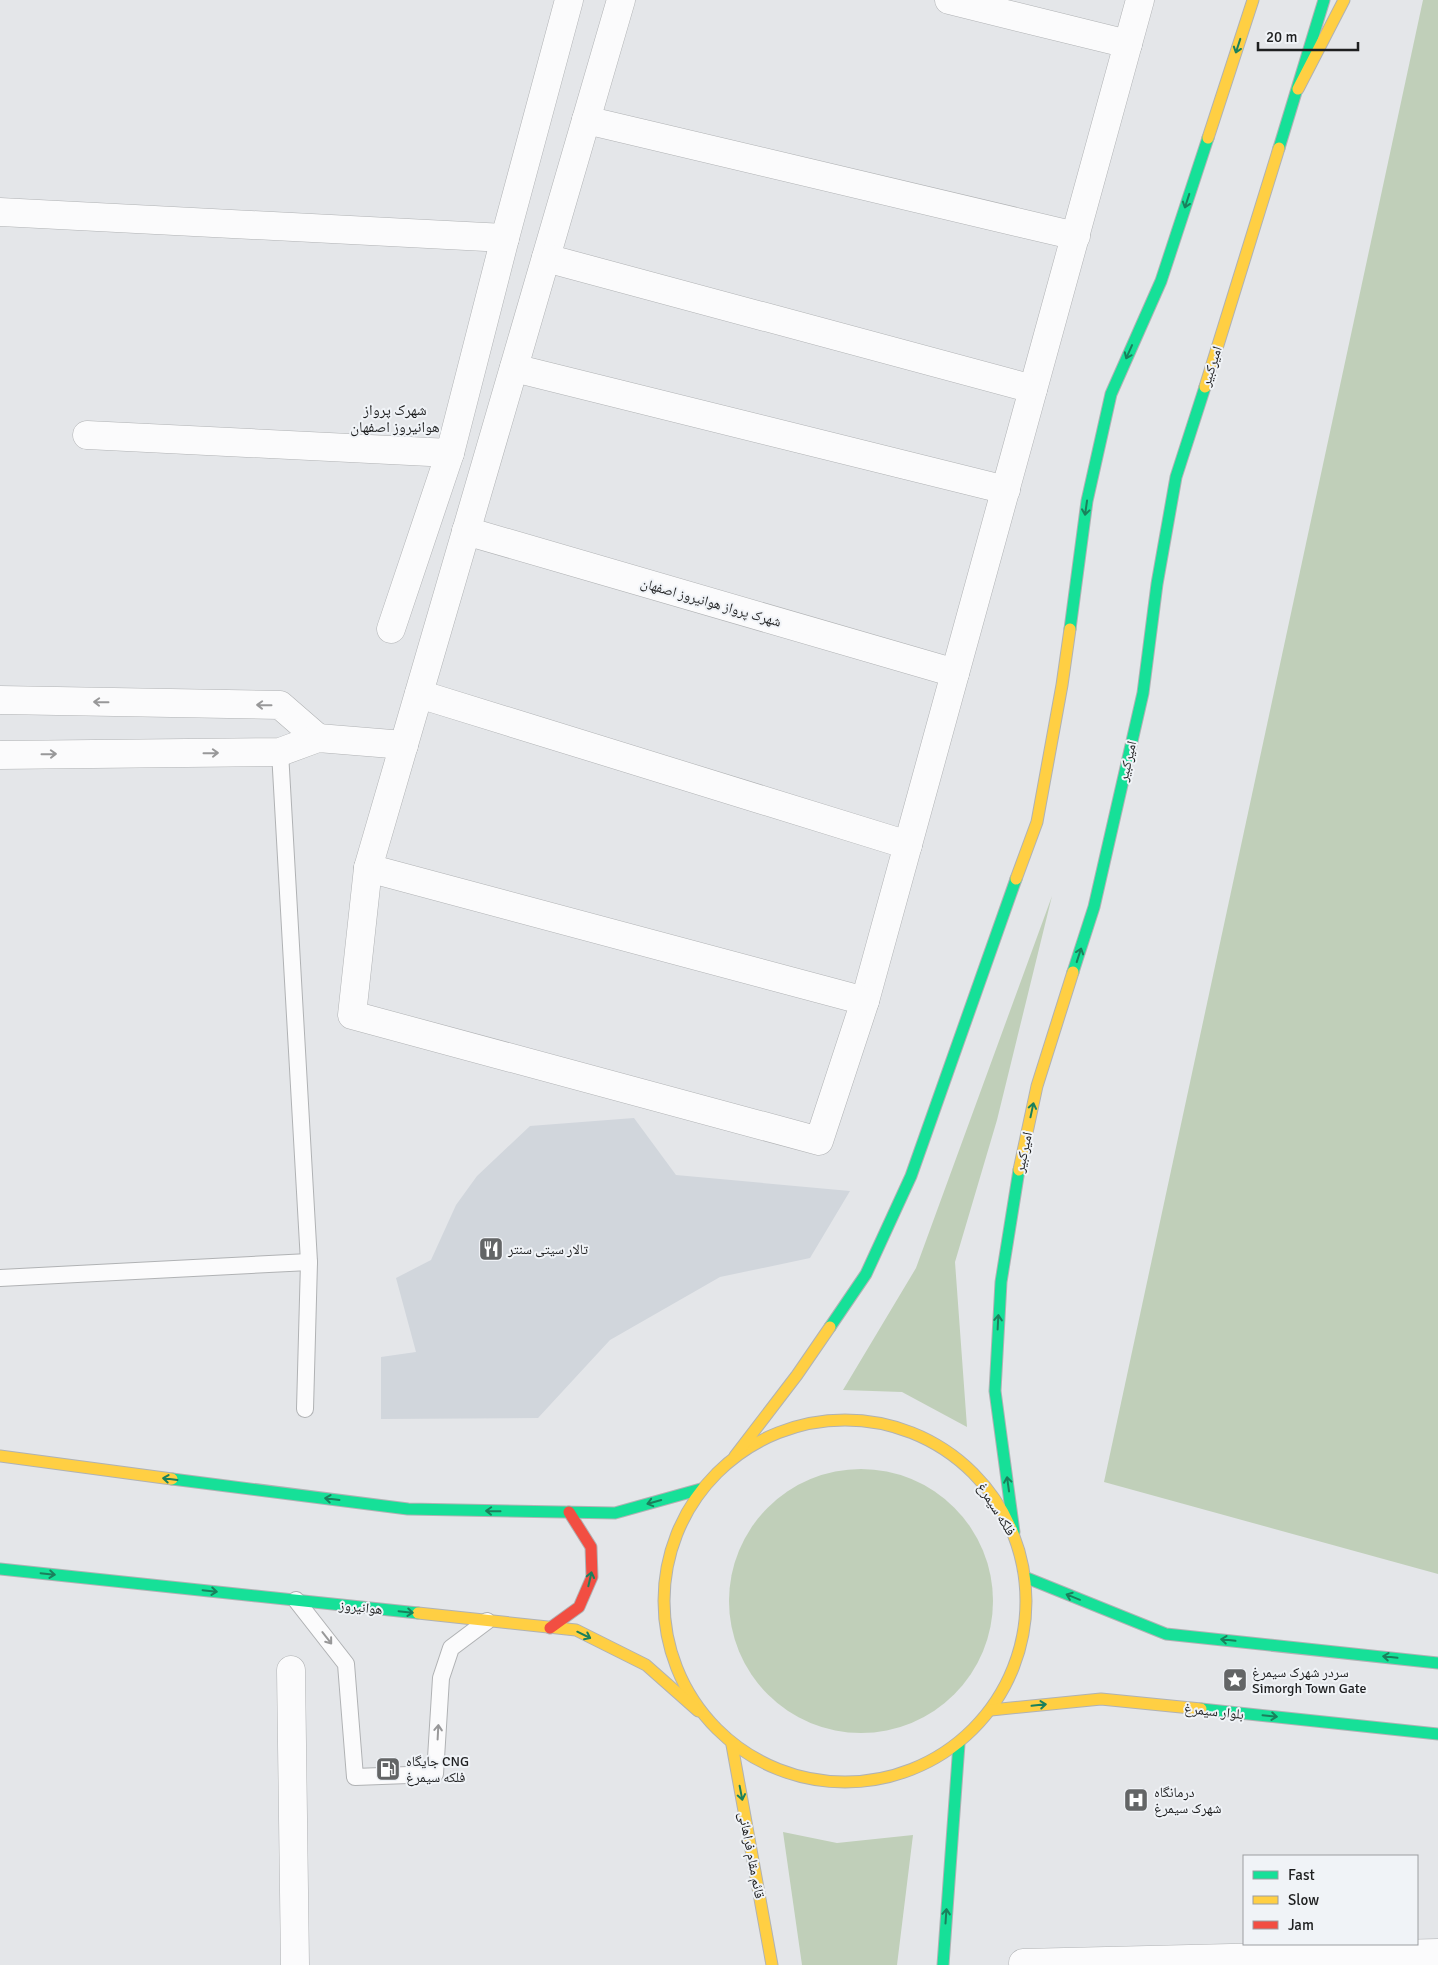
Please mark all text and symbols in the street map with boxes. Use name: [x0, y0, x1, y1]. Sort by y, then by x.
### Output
scale bar: [1258, 20, 1358, 52]
text: 20 m: [1266, 28, 1297, 46]
one-way arrow: [1232, 38, 1242, 54]
one-way arrow: [1182, 193, 1192, 209]
one-way arrow: [1124, 344, 1134, 359]
street label: امیرکبیر: [1197, 344, 1226, 389]
district label: شهرک پرواز هوانیروز اصفهان: [350, 401, 440, 437]
one-way arrow: [1081, 500, 1091, 516]
street label: شهرک پرواز هوانیروز اصفهان: [638, 574, 783, 631]
one-way arrow: [93, 697, 110, 707]
one-way arrow: [256, 700, 272, 710]
street label: امیرکبیر: [1114, 739, 1140, 784]
one-way arrow: [202, 748, 219, 758]
one-way arrow: [40, 750, 56, 759]
one-way arrow: [1074, 947, 1084, 963]
one-way arrow: [1028, 1103, 1037, 1119]
street label: امیرکبیر: [1011, 1130, 1036, 1175]
restaurant icon: تالار سیتی سنتر: [478, 1236, 504, 1262]
place label: تالار سیتی سنتر: [507, 1241, 588, 1258]
one-way arrow: [994, 1315, 1003, 1331]
one-way arrow: [163, 1474, 179, 1484]
one-way arrow: [1002, 1476, 1012, 1492]
street label: فلکه سیمرغ: [973, 1480, 1020, 1540]
one-way arrow: [324, 1494, 340, 1504]
one-way arrow: [647, 1498, 663, 1508]
one-way arrow: [486, 1506, 502, 1516]
one-way arrow: [40, 1569, 56, 1579]
one-way arrow: [586, 1571, 595, 1587]
one-way arrow: [202, 1586, 218, 1596]
one-way arrow: [1066, 1591, 1081, 1601]
street label: هوانیروز: [337, 1597, 383, 1618]
one-way arrow: [398, 1607, 414, 1617]
one-way arrow: [577, 1630, 592, 1640]
one-way arrow: [322, 1631, 332, 1645]
one-way arrow: [1220, 1635, 1236, 1645]
one-way arrow: [1382, 1653, 1398, 1662]
place label: سردر شهرک سیمرغ Simorgh Town Gate: [1252, 1664, 1367, 1697]
place icon: سردر شهرک سیمرغ Simorgh Town Gate: [1222, 1667, 1248, 1693]
one-way arrow: [1031, 1700, 1047, 1710]
street label: بلوار سیمرغ: [1183, 1700, 1245, 1724]
one-way arrow: [1262, 1712, 1278, 1721]
one-way arrow: [433, 1724, 442, 1740]
place label: جایگاه CNG فلکه سیمرغ: [406, 1753, 469, 1787]
fuel station icon: جایگاه CNG فلکه سیمرغ: [375, 1756, 401, 1782]
place label: درمانگاه شهرک سیمرغ: [1154, 1784, 1222, 1818]
one-way arrow: [736, 1785, 746, 1801]
hospital icon: درمانگاه شهرک سیمرغ: [1123, 1787, 1149, 1813]
street label: قائم مقام فراهانی: [734, 1810, 768, 1900]
legend: [1243, 1855, 1418, 1945]
text: Fast: [1288, 1866, 1315, 1884]
text: Slow: [1288, 1891, 1319, 1909]
one-way arrow: [942, 1909, 951, 1925]
text: Jam: [1288, 1916, 1314, 1934]

